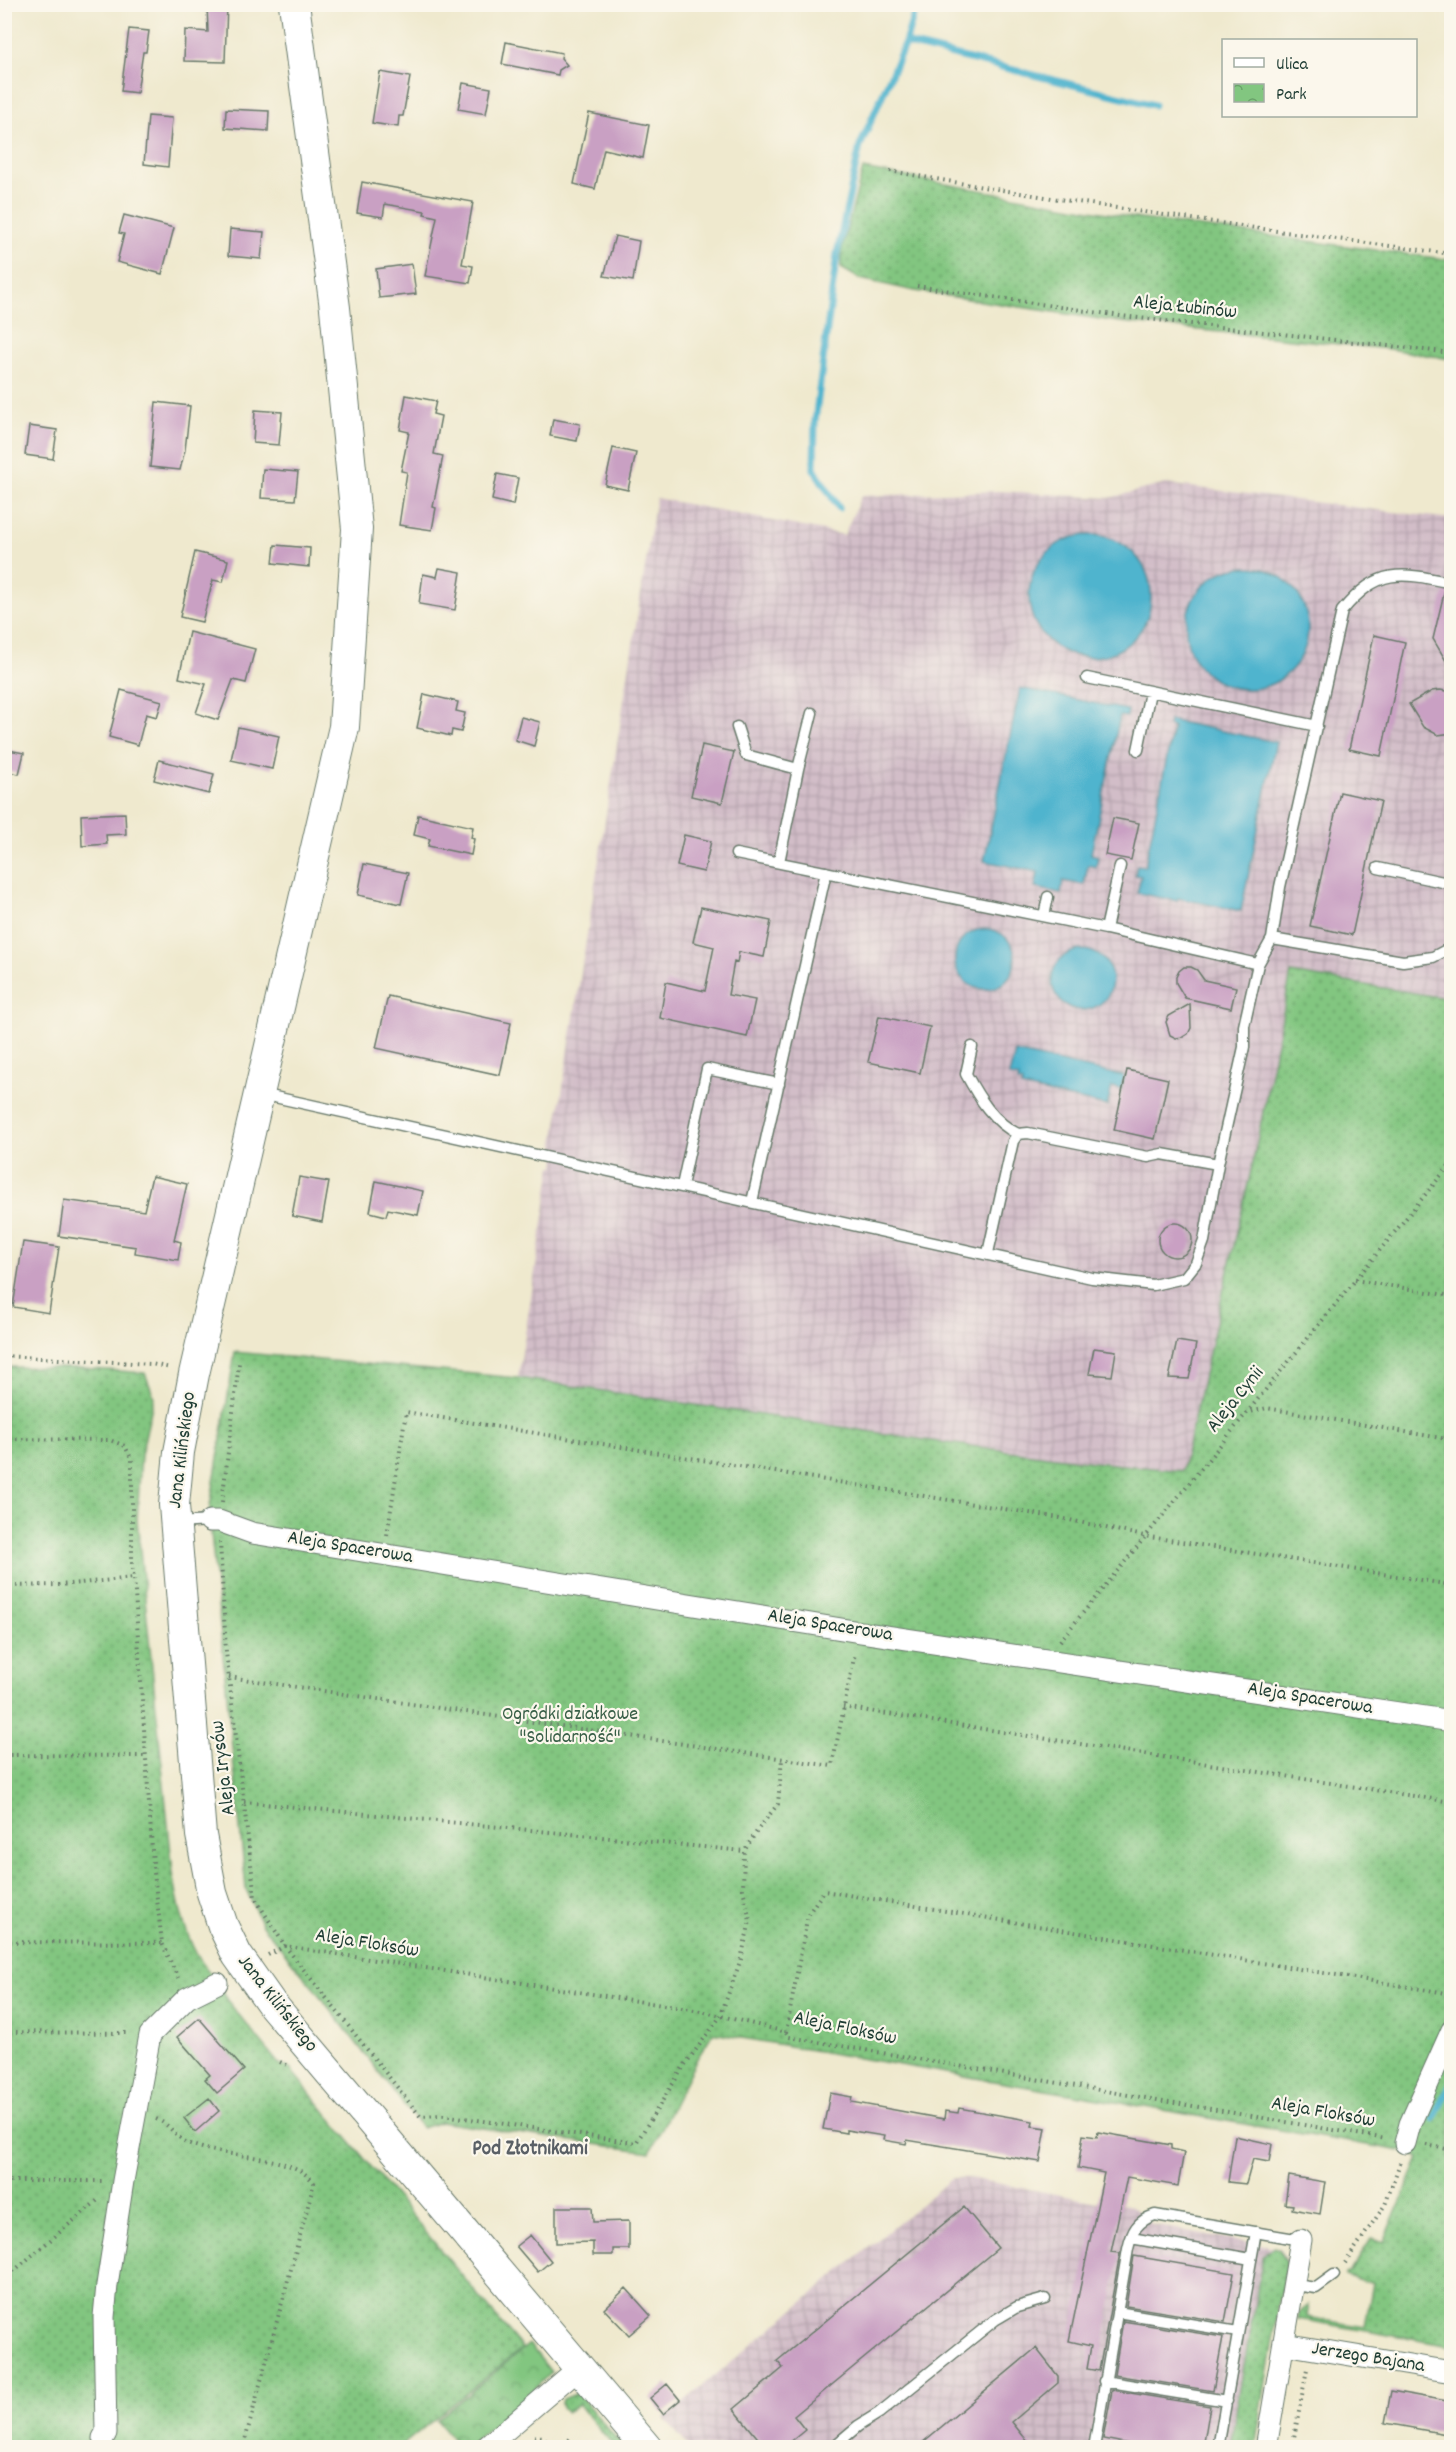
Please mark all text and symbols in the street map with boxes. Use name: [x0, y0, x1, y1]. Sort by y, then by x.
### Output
legend: [1222, 39, 1417, 117]
text: Ulica: [1276, 53, 1308, 78]
text: Park: [1276, 83, 1307, 108]
street label: Aleja Łubinów: [1132, 289, 1238, 327]
street label: Aleja Cynii: [1201, 1361, 1272, 1439]
street label: Jana Kilińskiego: [162, 1390, 204, 1510]
street label: Aleja Spacerowa: [285, 1524, 415, 1572]
street label: Aleja Spacerowa: [765, 1602, 895, 1650]
street label: Aleja Spacerowa: [1245, 1675, 1375, 1723]
park label: Ogródki działkowe "Solidarność": [502, 1701, 638, 1752]
street label: Aleja Irysów: [204, 1719, 244, 1817]
street label: Aleja Floksów: [313, 1922, 421, 1966]
street label: Jana Kilińskiego: [230, 1949, 324, 2059]
street label: Aleja Floksów: [791, 2004, 899, 2054]
street label: Aleja Floksów: [1269, 2090, 1377, 2136]
district label: Pod Złotnikami: [472, 2135, 588, 2165]
street label: Jerzego Bajana: [1309, 2335, 1427, 2381]

